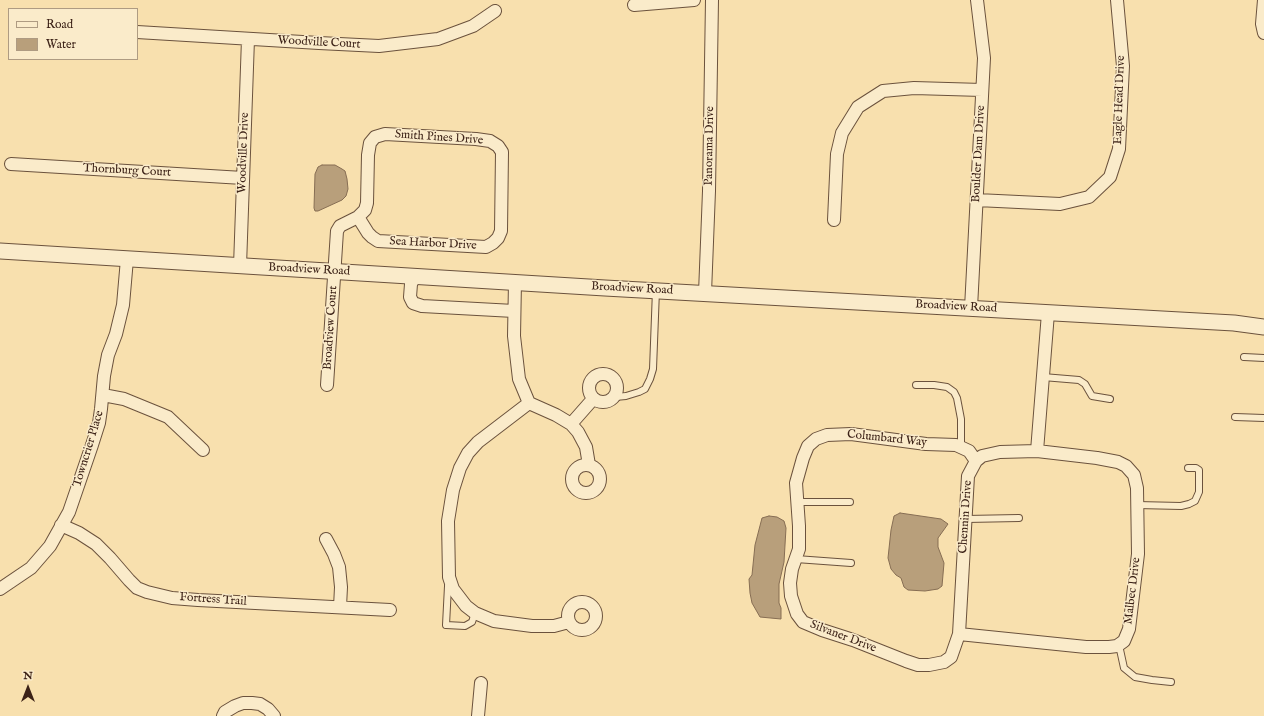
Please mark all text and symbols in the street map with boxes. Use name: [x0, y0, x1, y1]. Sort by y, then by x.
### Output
legend: [8, 8, 138, 60]
text: Road: [46, 17, 73, 32]
street label: Woodville Court: [277, 34, 361, 52]
text: Water: [46, 37, 76, 52]
street label: Eagle Head Drive: [1111, 55, 1129, 145]
street label: Boulder Dam Drive: [969, 105, 989, 203]
street label: Panorama Drive: [702, 106, 718, 186]
street label: Woodville Drive: [235, 112, 253, 194]
street label: Smith Pines Drive: [394, 128, 484, 148]
street label: Thornburg Court: [83, 162, 171, 180]
street label: Sea Harbor Drive: [389, 235, 477, 253]
street label: Broadview Road: [268, 261, 350, 279]
street label: Broadview Road: [591, 280, 673, 298]
street label: Broadview Court: [321, 285, 341, 371]
street label: Broadview Road: [915, 298, 997, 316]
street label: Towncrier Place: [70, 409, 108, 489]
street label: Columbard Way: [846, 428, 928, 450]
street label: Chennin Drive: [956, 480, 976, 554]
street label: Malbec Drive: [1122, 557, 1144, 625]
street label: Fortress Trail: [179, 590, 247, 610]
street label: Silvaner Drive: [808, 618, 878, 656]
north arrow: [8, 668, 48, 708]
text: N: [23, 669, 33, 683]

